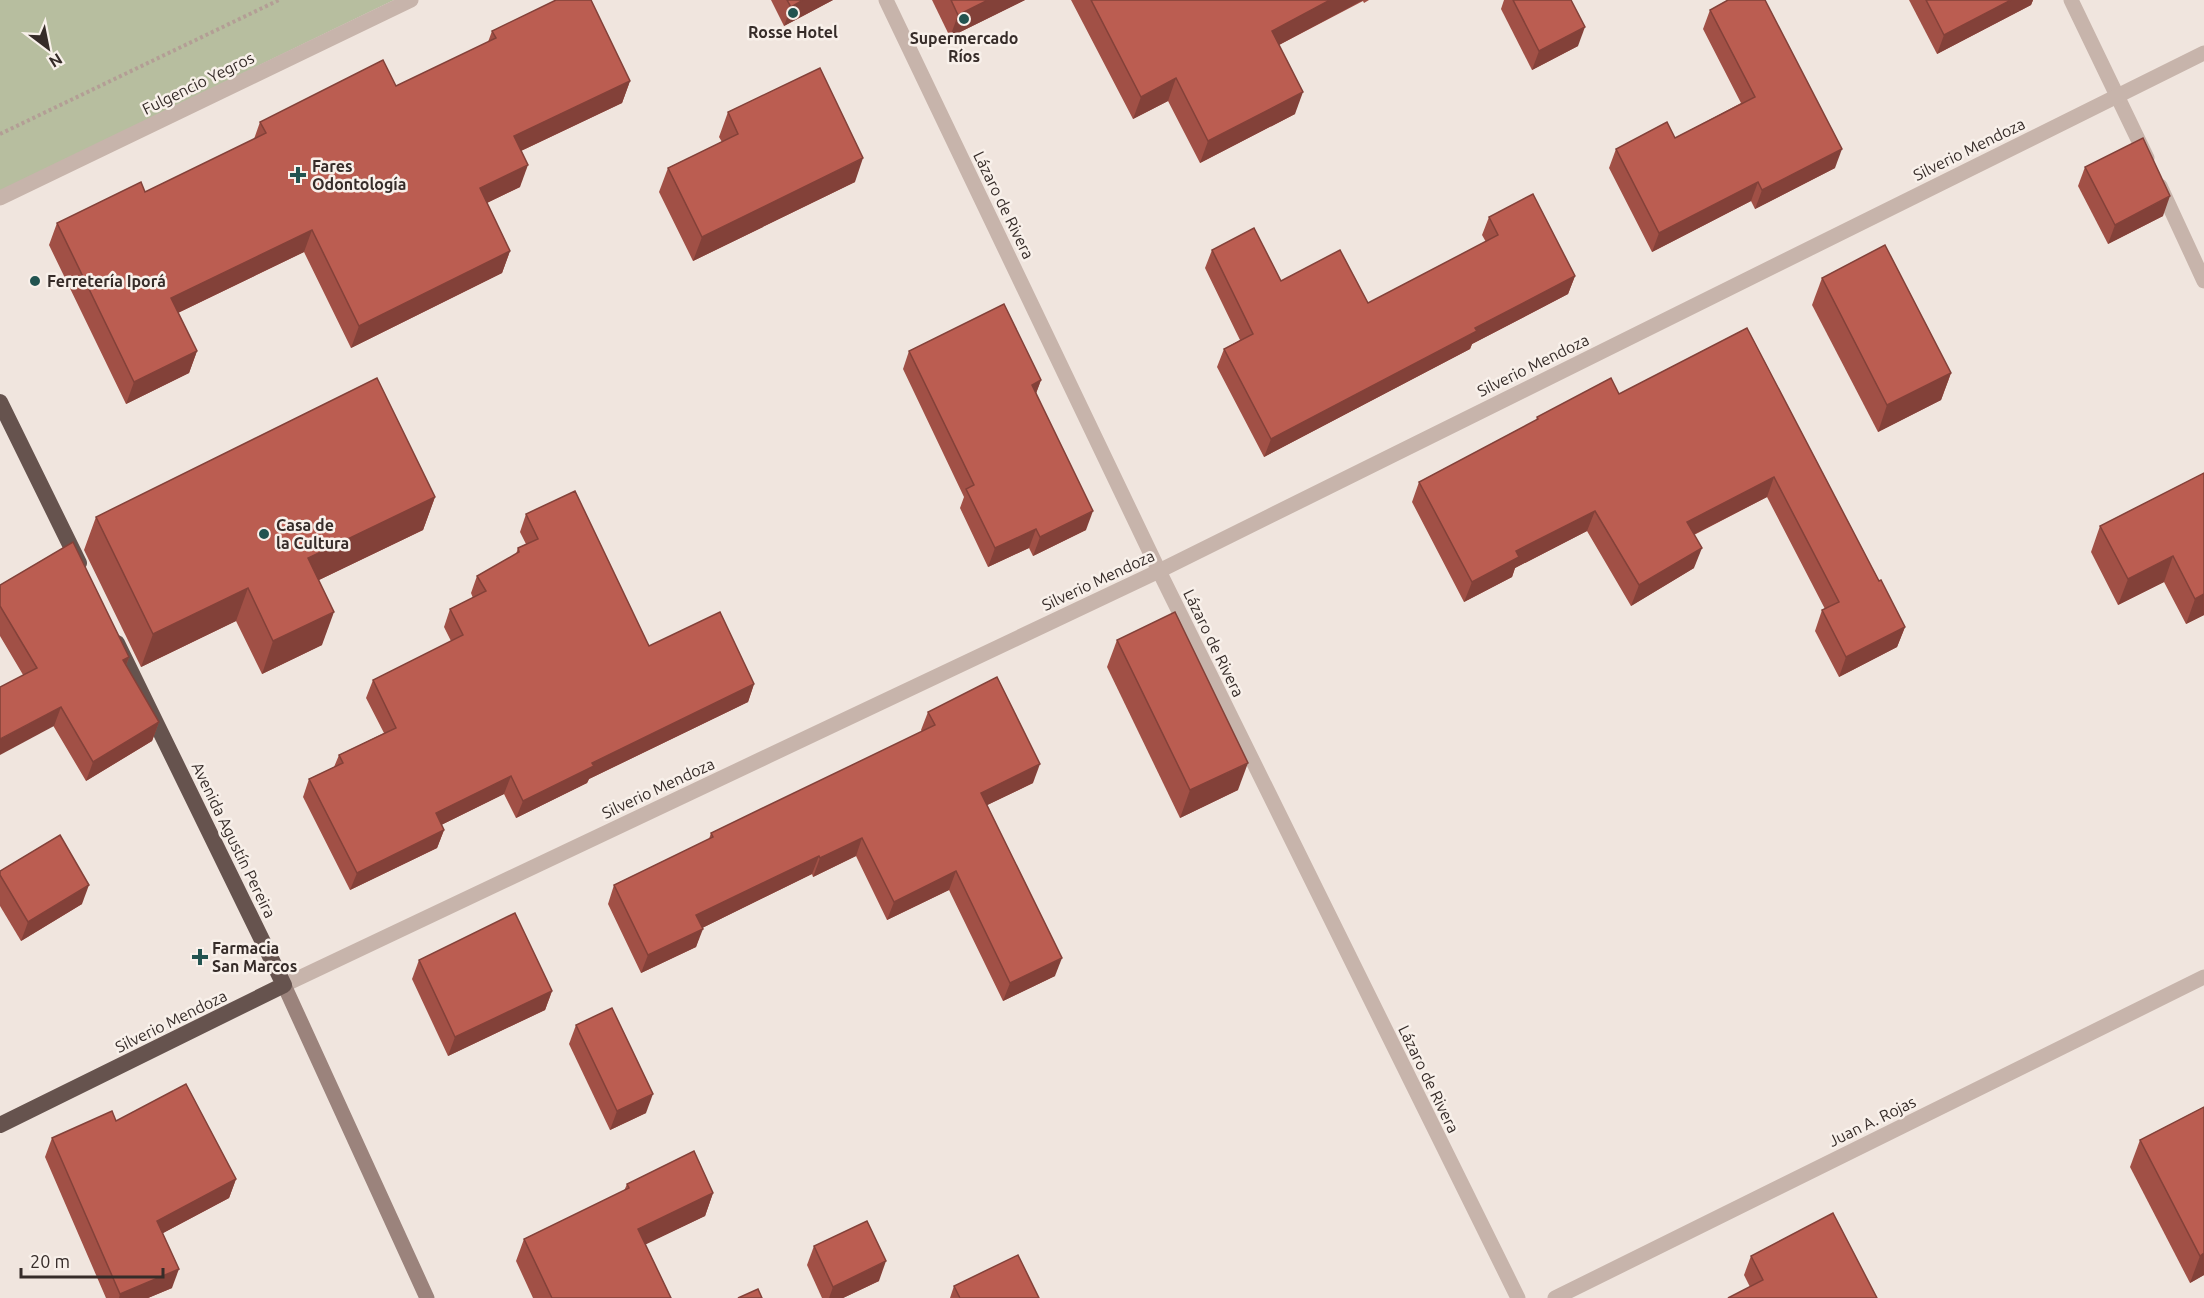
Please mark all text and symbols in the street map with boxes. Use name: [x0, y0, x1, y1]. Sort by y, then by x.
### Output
marker: Rosse Hotel: [786, 6, 800, 20]
marker: Supermercado Ríos: [957, 12, 971, 26]
north arrow: [18, 18, 78, 78]
place label: Rosse Hotel: [748, 23, 838, 41]
place label: Supermercado Ríos: [910, 29, 1018, 65]
street label: Fulgencio Yegros: [139, 48, 257, 118]
text: N: [46, 50, 66, 72]
street label: Silverio Mendoza: [1910, 114, 2028, 184]
street label: Lázaro de Rivera: [970, 148, 1038, 262]
place label: Fares Odontología: [312, 157, 407, 193]
marker: Fares Odontología: [289, 166, 307, 184]
place label: Ferretería Iporá: [47, 272, 166, 290]
marker: Ferretería Iporá: [28, 274, 42, 288]
street label: Silverio Mendoza: [1474, 330, 1592, 400]
place label: Casa de la Cultura: [276, 516, 349, 552]
marker: Casa de la Cultura: [257, 527, 271, 541]
street label: Silverio Mendoza: [1039, 546, 1157, 614]
street label: Lázaro de Rivera: [1180, 586, 1248, 700]
street label: Silverio Mendoza: [599, 754, 717, 822]
street label: Avenida Agustín Pereira: [188, 759, 280, 921]
place label: Farmacia San Marcos: [212, 939, 297, 975]
marker: Farmacia San Marcos: [193, 950, 207, 964]
street label: Silverio Mendoza: [112, 986, 230, 1056]
street label: Lázaro de Rivera: [1395, 1022, 1463, 1136]
street label: Juan A. Rojas: [1825, 1092, 1919, 1150]
scale bar: [21, 1241, 164, 1279]
text: 20 m: [30, 1251, 70, 1271]

